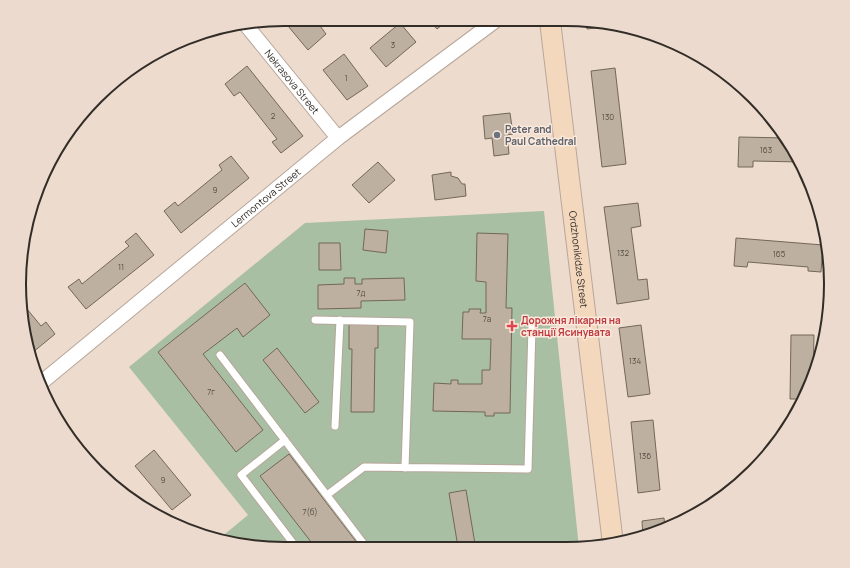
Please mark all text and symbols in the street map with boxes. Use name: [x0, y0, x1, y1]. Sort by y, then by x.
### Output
house number: 3: [391, 39, 395, 50]
street label: Nekrasova Street: [262, 46, 323, 117]
house number: 1: [344, 72, 348, 83]
house number: 2: [271, 110, 276, 121]
house number: 130: [602, 111, 614, 122]
place label: Peter and Paul Cathedral: [505, 122, 576, 148]
marker: Peter and Paul Cathedral: [492, 130, 502, 140]
house number: 163: [760, 144, 772, 155]
street label: Lermontova Street: [228, 165, 303, 230]
house number: 9: [213, 184, 218, 195]
street label: Ordzhonikidze Street: [566, 210, 591, 309]
house number: 132: [617, 247, 629, 258]
house number: 165: [773, 248, 786, 259]
house number: 11: [118, 261, 124, 272]
house number: 7д: [357, 287, 366, 298]
house number: 7а: [483, 313, 491, 324]
place label: Дорожня лікарня на станції Ясинувата: [521, 313, 621, 339]
marker: Дорожня лікарня на станції Ясинувата: [506, 320, 518, 332]
house number: 134: [629, 355, 641, 366]
house number: 7г: [207, 386, 215, 397]
house number: 136: [639, 450, 651, 461]
house number: 9: [161, 474, 166, 485]
house number: 7(б): [302, 506, 318, 517]

